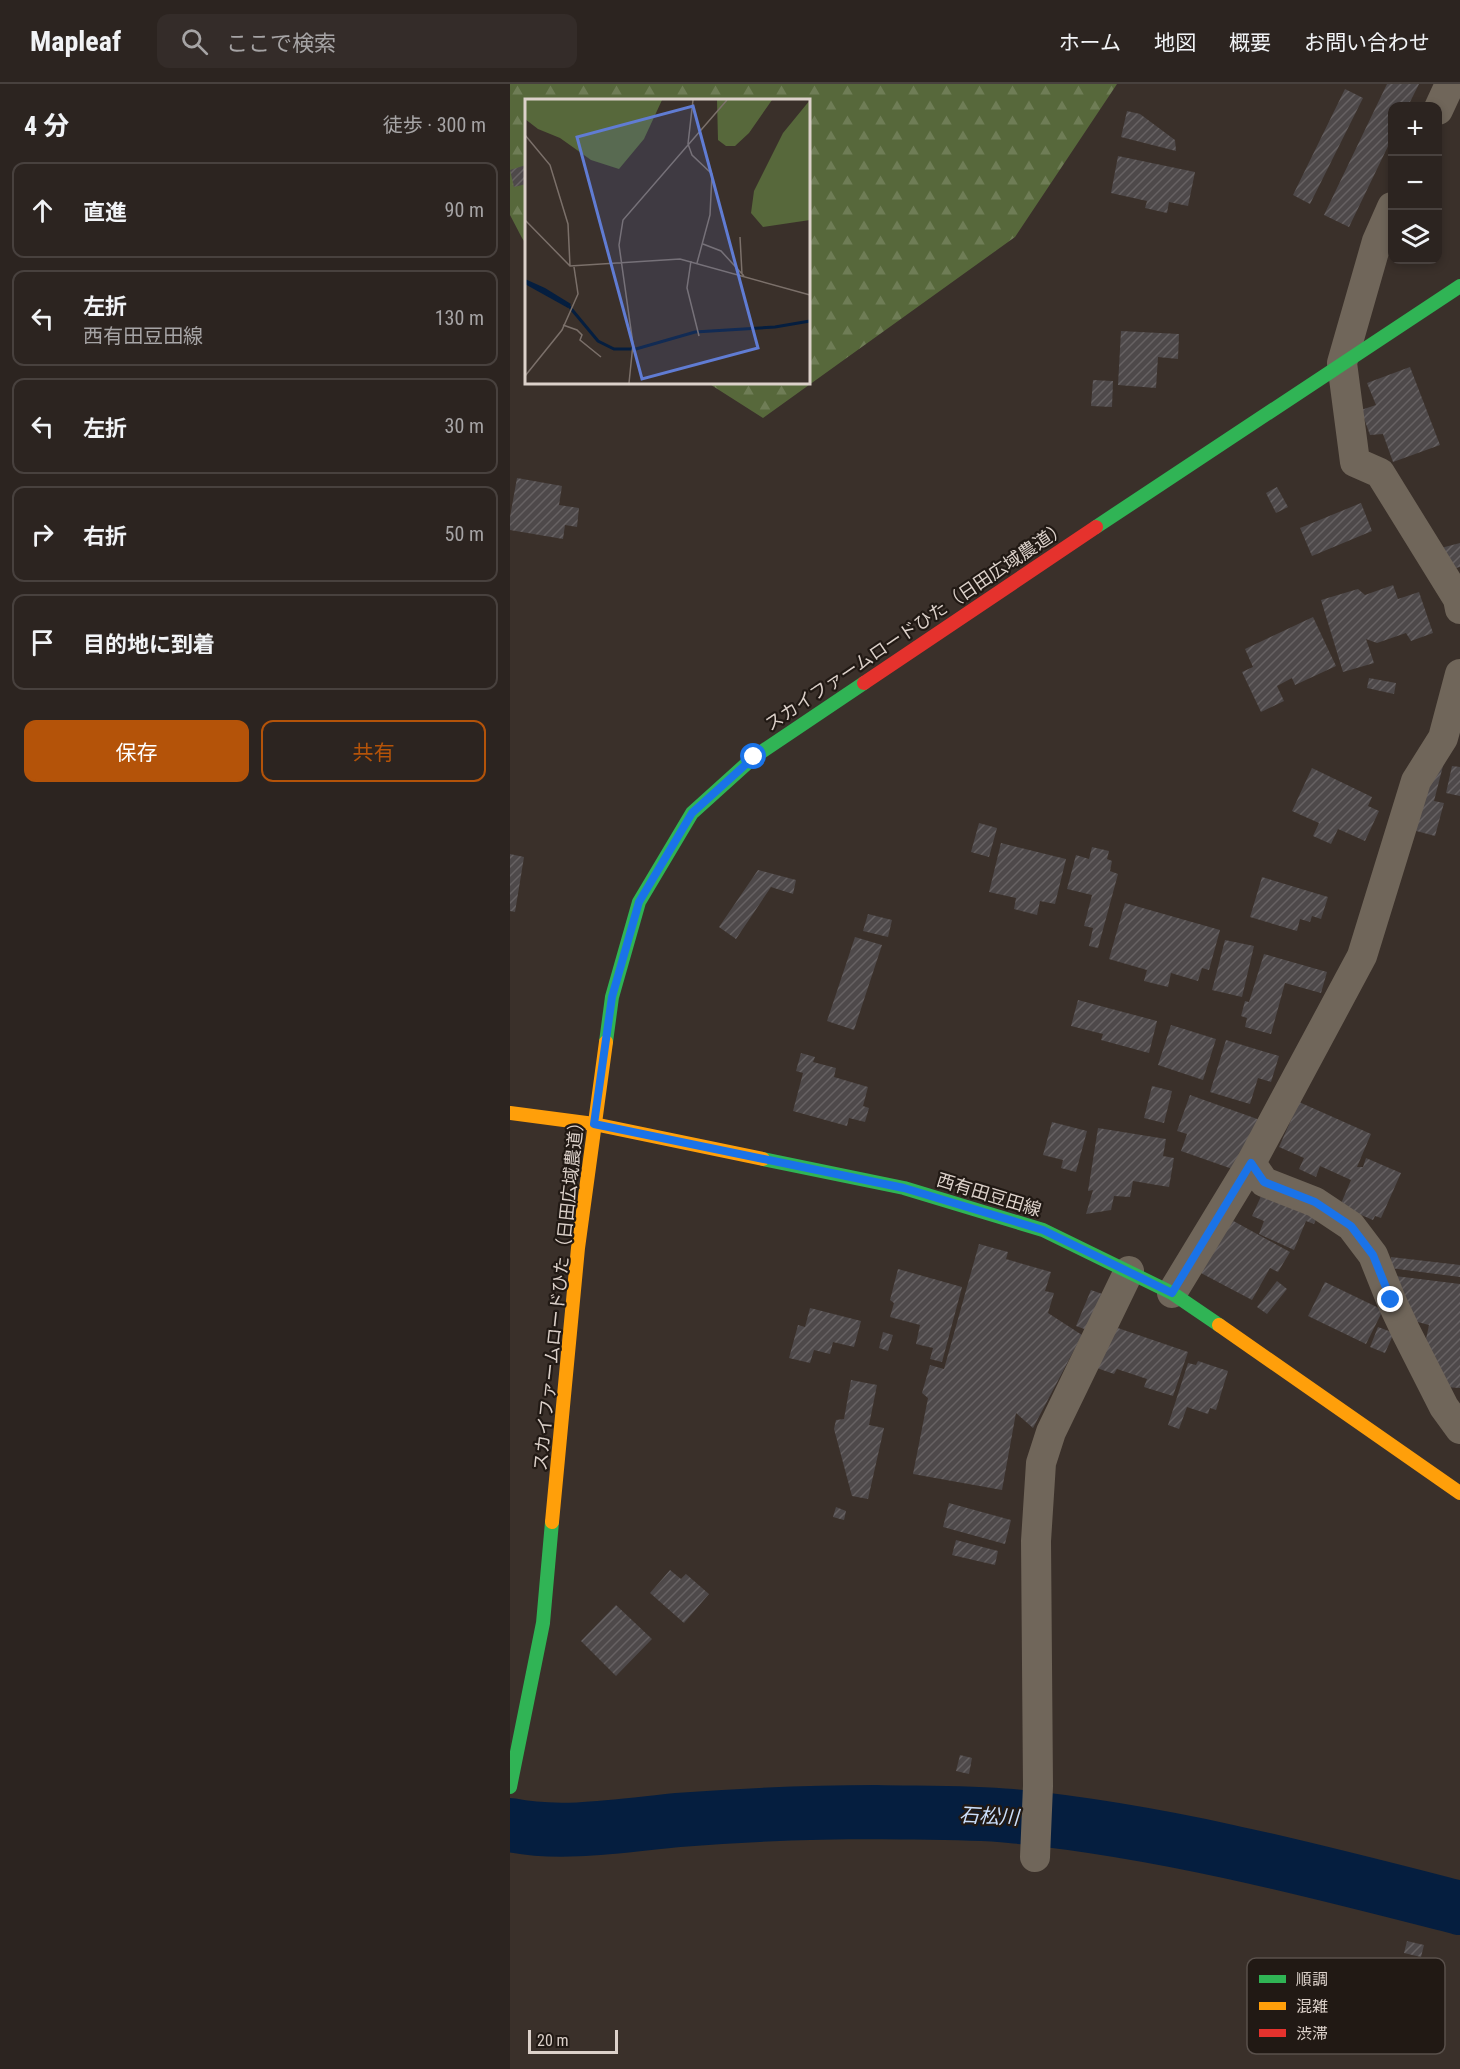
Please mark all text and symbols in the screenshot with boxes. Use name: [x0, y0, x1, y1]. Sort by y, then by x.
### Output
search box: [157, 14, 577, 68]
text: Mapleaf: [30, 25, 121, 58]
icon: search: [178, 25, 211, 58]
text: ここで検索: [226, 31, 336, 56]
text: ホーム: [1059, 31, 1121, 55]
text: 地図: [1154, 31, 1196, 55]
text: 概要: [1229, 31, 1271, 55]
text: お問い合わせ: [1304, 31, 1430, 55]
inset map: [525, 99, 810, 384]
map controls: [1388, 102, 1442, 264]
button: +: [1388, 102, 1442, 156]
text: 4 分: [24, 111, 69, 141]
text: 徒歩 · 300 m: [383, 113, 486, 137]
button: −: [1388, 156, 1442, 210]
icon: ahead: [26, 194, 59, 227]
text: 90 m: [445, 198, 484, 222]
text: 直進: [83, 200, 127, 225]
button: layers: [1388, 210, 1442, 264]
text: 左折: [83, 294, 127, 319]
icon: left: [26, 302, 59, 335]
text: 130 m: [435, 306, 484, 330]
text: 西有田豆田線: [83, 324, 203, 348]
icon: left: [26, 410, 59, 443]
text: 30 m: [445, 414, 484, 438]
text: 左折: [83, 416, 127, 441]
street label: スカイファームロードひた（日田広域農道）: [761, 516, 1071, 735]
icon: right: [26, 518, 59, 551]
text: 50 m: [445, 522, 484, 546]
text: 右折: [83, 524, 127, 549]
icon: arrive: [26, 626, 59, 659]
text: 目的地に到着: [83, 632, 215, 657]
button: 保存: [24, 720, 249, 782]
button: 共有: [261, 720, 486, 782]
route start: [740, 743, 766, 769]
street label: スカイファームロードひた（日田広域農道）: [529, 1112, 588, 1472]
street label: 西有田豆田線: [934, 1169, 1044, 1220]
route end: [1377, 1286, 1403, 1312]
water label: 石松川: [958, 1802, 1022, 1830]
legend: [1247, 1958, 1445, 2054]
text: 順調: [1296, 1970, 1328, 1989]
text: 混雑: [1296, 1997, 1328, 2016]
text: 渋滞: [1296, 2024, 1328, 2043]
scale bar: [528, 2027, 618, 2054]
text: 20 m: [537, 2031, 569, 2050]

